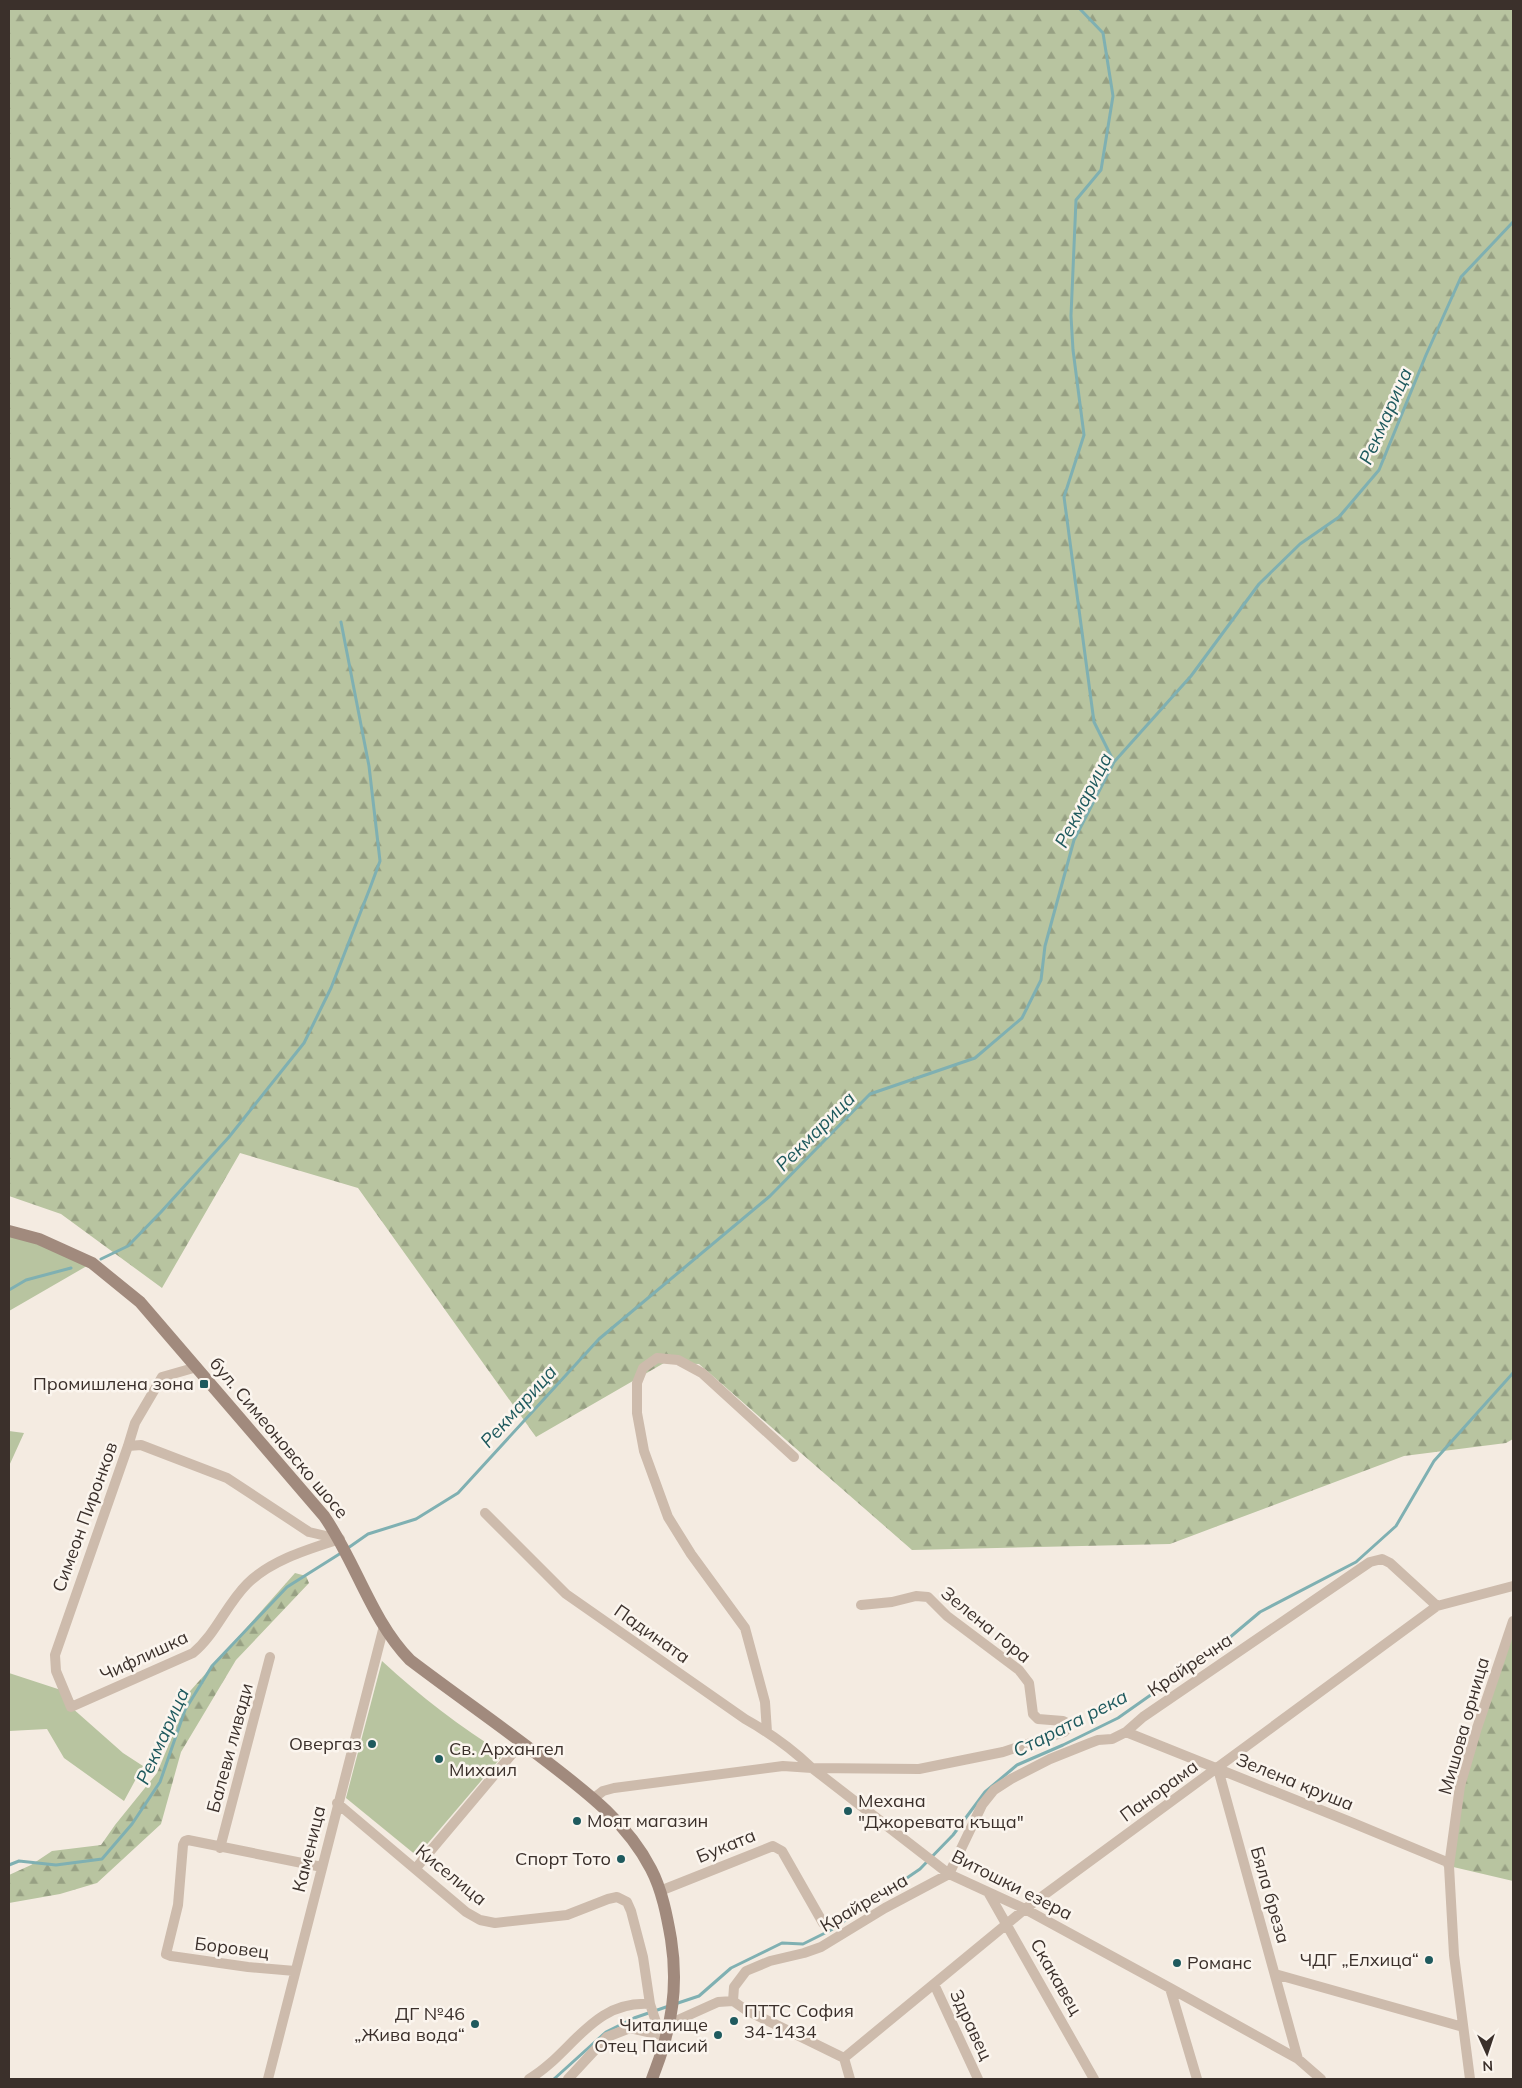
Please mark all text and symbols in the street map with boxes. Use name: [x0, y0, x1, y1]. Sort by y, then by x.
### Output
water label: Рекмарица: [1353, 364, 1417, 468]
water label: Рекмарица: [1049, 749, 1117, 851]
water label: Рекмарица: [770, 1086, 860, 1176]
street label: бул. Симеоновско шосе: [205, 1352, 354, 1523]
water label: Рекмарица: [475, 1360, 561, 1452]
place label: Промишлена зона: [33, 1372, 194, 1395]
marker: Промишлена зона: [198, 1378, 210, 1390]
street label: Симеон Пиронков: [47, 1439, 122, 1595]
street label: Зелена гора: [937, 1581, 1036, 1668]
street label: Падината: [610, 1599, 695, 1668]
street label: Чифлишка: [96, 1625, 191, 1686]
street label: Крайречна: [1143, 1628, 1236, 1701]
street label: Мишова орница: [1433, 1654, 1494, 1797]
street label: Балеви ливади: [201, 1681, 258, 1815]
water label: Рекмарица: [130, 1684, 194, 1788]
water label: Старата река: [1009, 1684, 1131, 1762]
place label: Овергаз: [289, 1732, 362, 1755]
place label: Св. Архангел Михаил: [449, 1737, 564, 1781]
marker: Овергаз: [366, 1738, 378, 1750]
street label: Зелена круша: [1233, 1748, 1357, 1816]
marker: Св. Архангел Михаил: [433, 1753, 445, 1765]
street label: Панорама: [1115, 1755, 1202, 1827]
place label: Механа "Джоревата къща": [858, 1789, 1024, 1833]
street label: Каменица: [287, 1803, 330, 1895]
marker: Механа "Джоревата къща": [842, 1805, 854, 1817]
place label: Моят магазин: [587, 1809, 708, 1832]
marker: Моят магазин: [571, 1815, 583, 1827]
street label: Буката: [693, 1823, 759, 1868]
street label: Киселица: [411, 1839, 492, 1910]
street label: Витошки езера: [948, 1844, 1076, 1925]
street label: Бяла бреза: [1246, 1844, 1295, 1946]
place label: Спорт Тото: [515, 1847, 611, 1870]
marker: Спорт Тото: [615, 1853, 627, 1865]
street label: Крайречна: [816, 1868, 912, 1937]
street label: Боровец: [193, 1932, 271, 1963]
street label: Скакавец: [1025, 1934, 1088, 2019]
place label: ЧДГ „Елхица“: [1300, 1948, 1419, 1971]
place label: Романс: [1187, 1951, 1252, 1974]
marker: ЧДГ „Елхица“: [1423, 1954, 1435, 1966]
marker: Романс: [1171, 1957, 1183, 1969]
street label: Здравец: [945, 1986, 998, 2064]
place label: ПТТС София 34-1434: [744, 1999, 854, 2043]
place label: ДГ №46 „Жива вода“: [354, 2002, 465, 2046]
place label: Читалище Отец Паисий: [594, 2013, 708, 2057]
marker: ПТТС София 34-1434: [728, 2015, 740, 2027]
marker: ДГ №46 „Жива вода“: [469, 2018, 481, 2030]
north arrow: [1462, 2028, 1512, 2078]
marker: Читалище Отец Паисий: [712, 2029, 724, 2041]
text: N: [1482, 2057, 1493, 2075]

